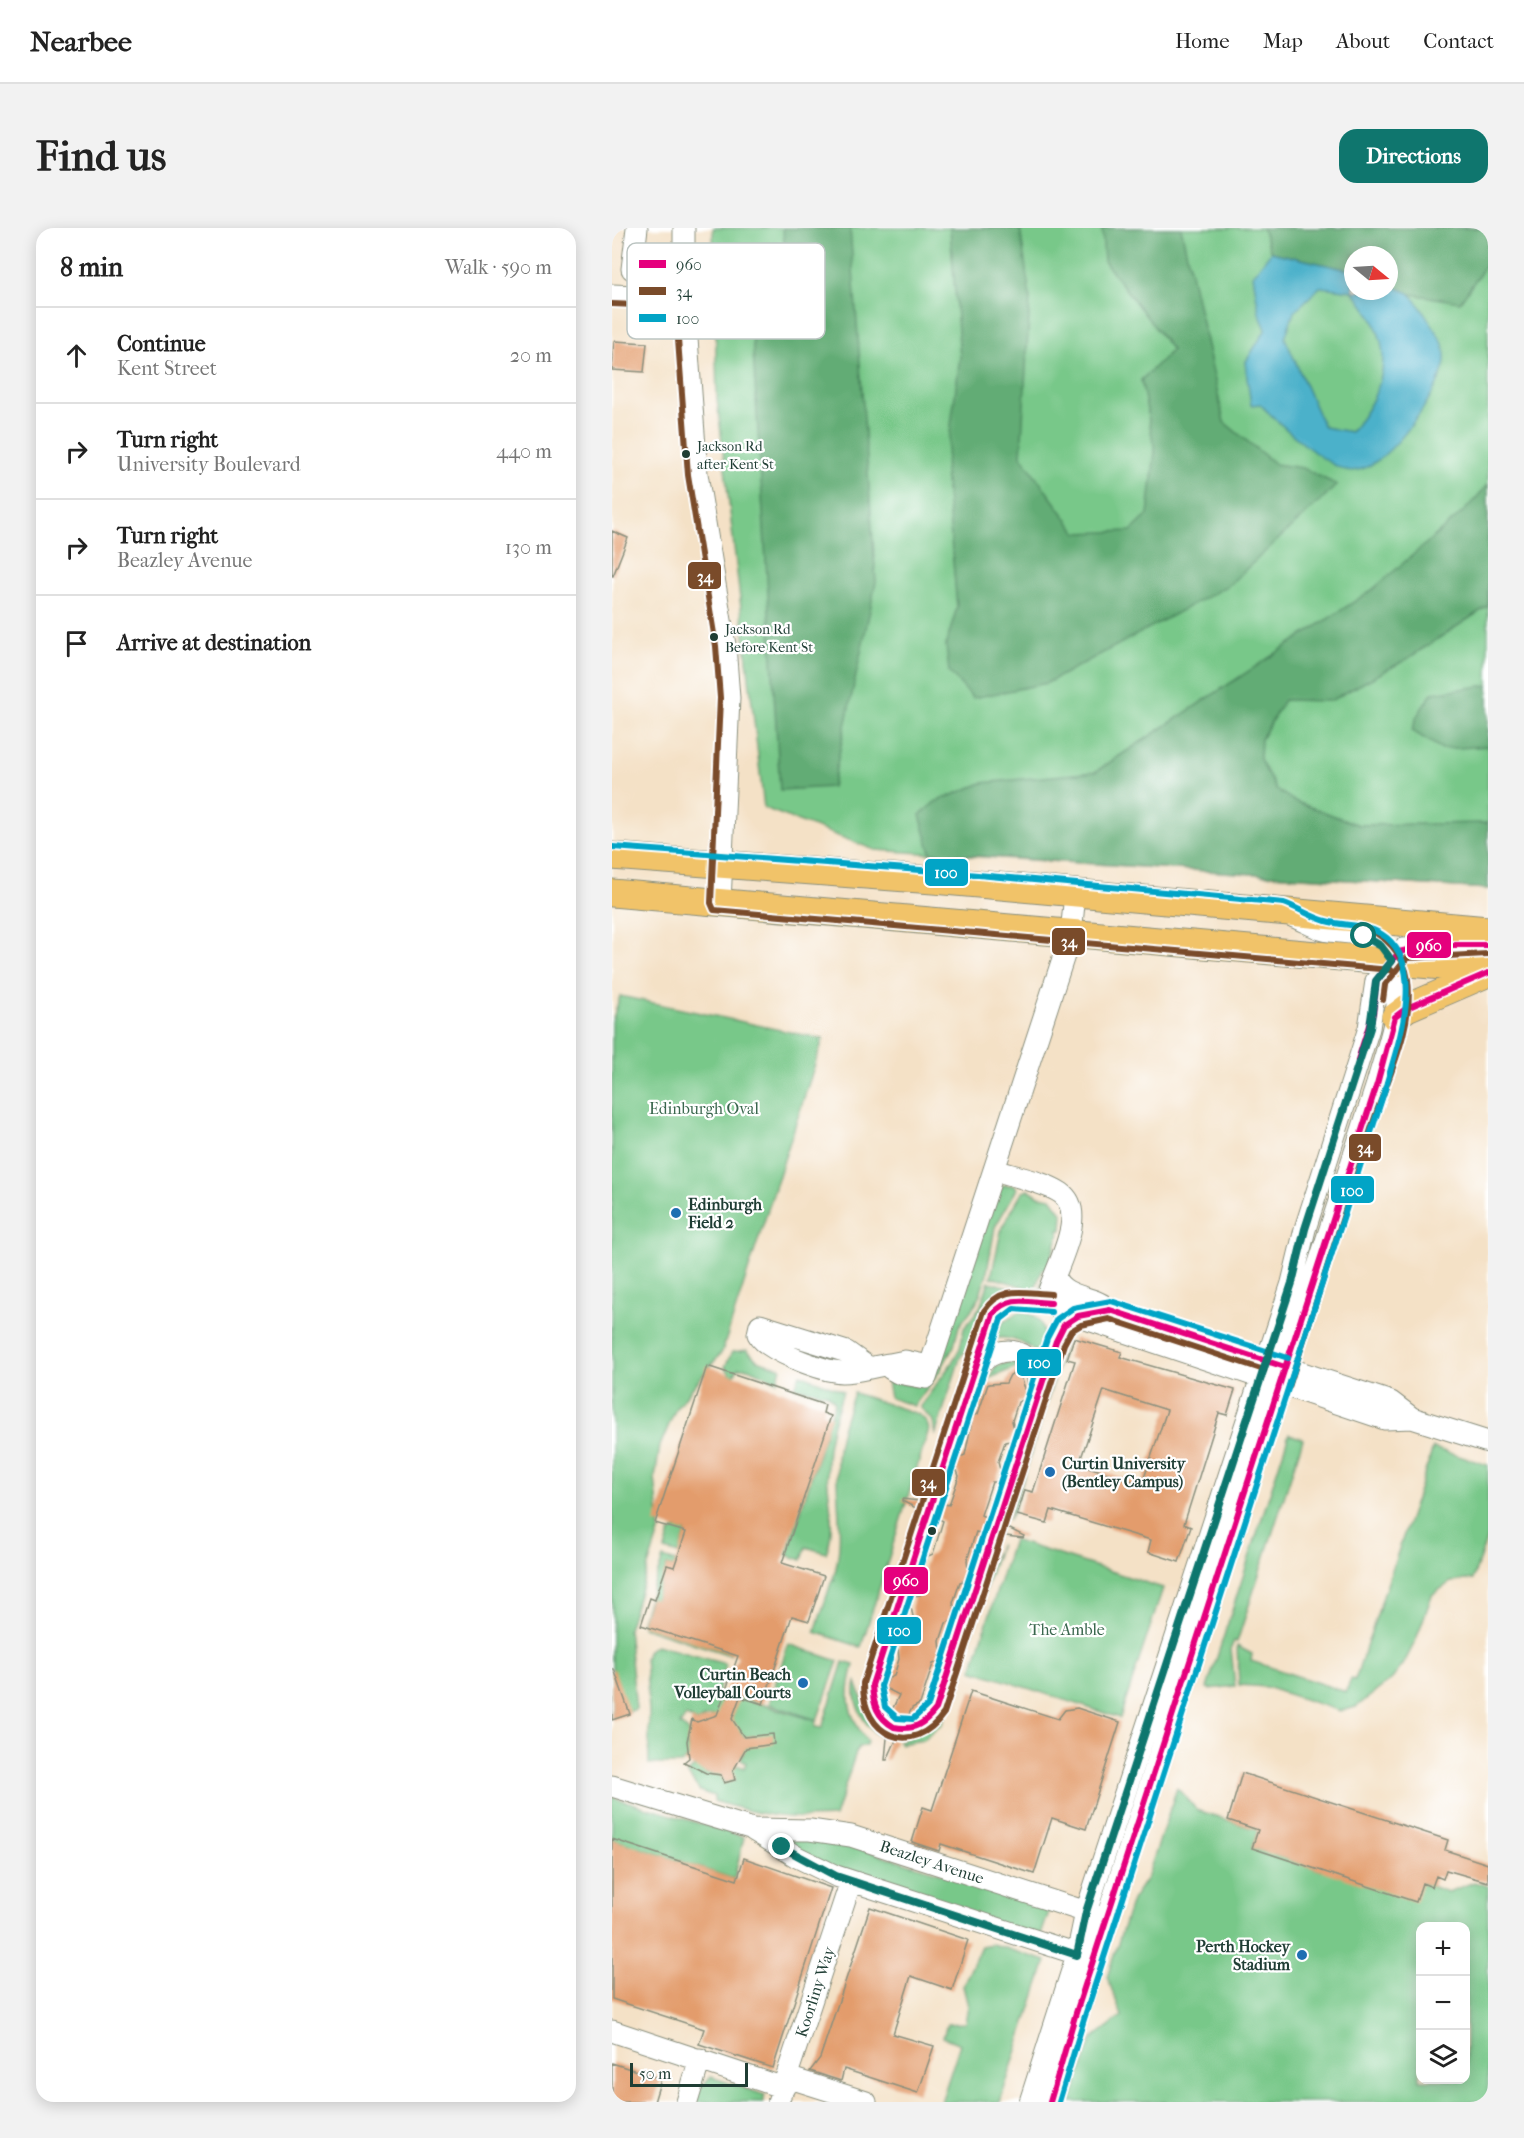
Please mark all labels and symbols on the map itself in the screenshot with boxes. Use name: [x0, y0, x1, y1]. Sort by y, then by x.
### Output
legend: [627, 243, 825, 339]
north arrow: [1344, 246, 1398, 300]
text: 960: [676, 255, 702, 274]
text: 34: [676, 282, 693, 301]
text: 100: [676, 309, 699, 328]
place label: Jackson Rd after Kent St: [696, 438, 774, 473]
marker: Jackson Rd after Kent St: [680, 448, 692, 460]
line badge: 34: [687, 561, 722, 590]
text: 34: [697, 567, 715, 587]
place label: Jackson Rd Before Kent St: [724, 621, 813, 656]
marker: Jackson Rd Before Kent St: [708, 631, 720, 643]
line badge: 100: [924, 858, 969, 887]
text: 100: [934, 863, 958, 882]
route start: [1350, 922, 1376, 948]
line badge: 34: [1051, 927, 1086, 956]
line badge: 960: [1406, 931, 1452, 959]
text: 34: [1061, 932, 1079, 952]
text: 960: [1415, 936, 1442, 956]
park label: Edinburgh Oval: [649, 1099, 759, 1118]
line badge: 34: [1348, 1133, 1382, 1162]
text: 34: [1357, 1138, 1375, 1158]
line badge: 100: [1330, 1175, 1375, 1204]
text: 100: [1340, 1181, 1364, 1200]
place label: Edinburgh Field 2: [687, 1195, 763, 1232]
marker: Edinburgh Field 2: [669, 1206, 683, 1220]
line badge: 100: [1016, 1348, 1062, 1377]
text: 100: [1027, 1353, 1051, 1372]
place label: Curtin University (Bentley Campus): [1062, 1454, 1187, 1492]
marker: Curtin University (Bentley Campus): [1043, 1465, 1057, 1479]
line badge: 34: [911, 1468, 946, 1497]
text: 34: [920, 1473, 938, 1493]
unlabelled marker: [926, 1525, 938, 1537]
line badge: 960: [883, 1566, 929, 1595]
text: 960: [892, 1571, 919, 1591]
line badge: 100: [876, 1616, 922, 1645]
park label: The Amble: [1029, 1620, 1105, 1639]
text: 100: [887, 1621, 911, 1640]
place label: Curtin Beach Volleyball Courts: [673, 1665, 792, 1703]
marker: Curtin Beach Volleyball Courts: [796, 1676, 810, 1690]
route end: [768, 1833, 794, 1859]
street label: Beazley Avenue: [878, 1836, 987, 1888]
place label: Perth Hockey Stadium: [1196, 1937, 1291, 1974]
street label: Koorliny Way: [791, 1944, 839, 2040]
marker: Perth Hockey Stadium: [1295, 1948, 1309, 1962]
scale bar: [630, 2060, 748, 2088]

